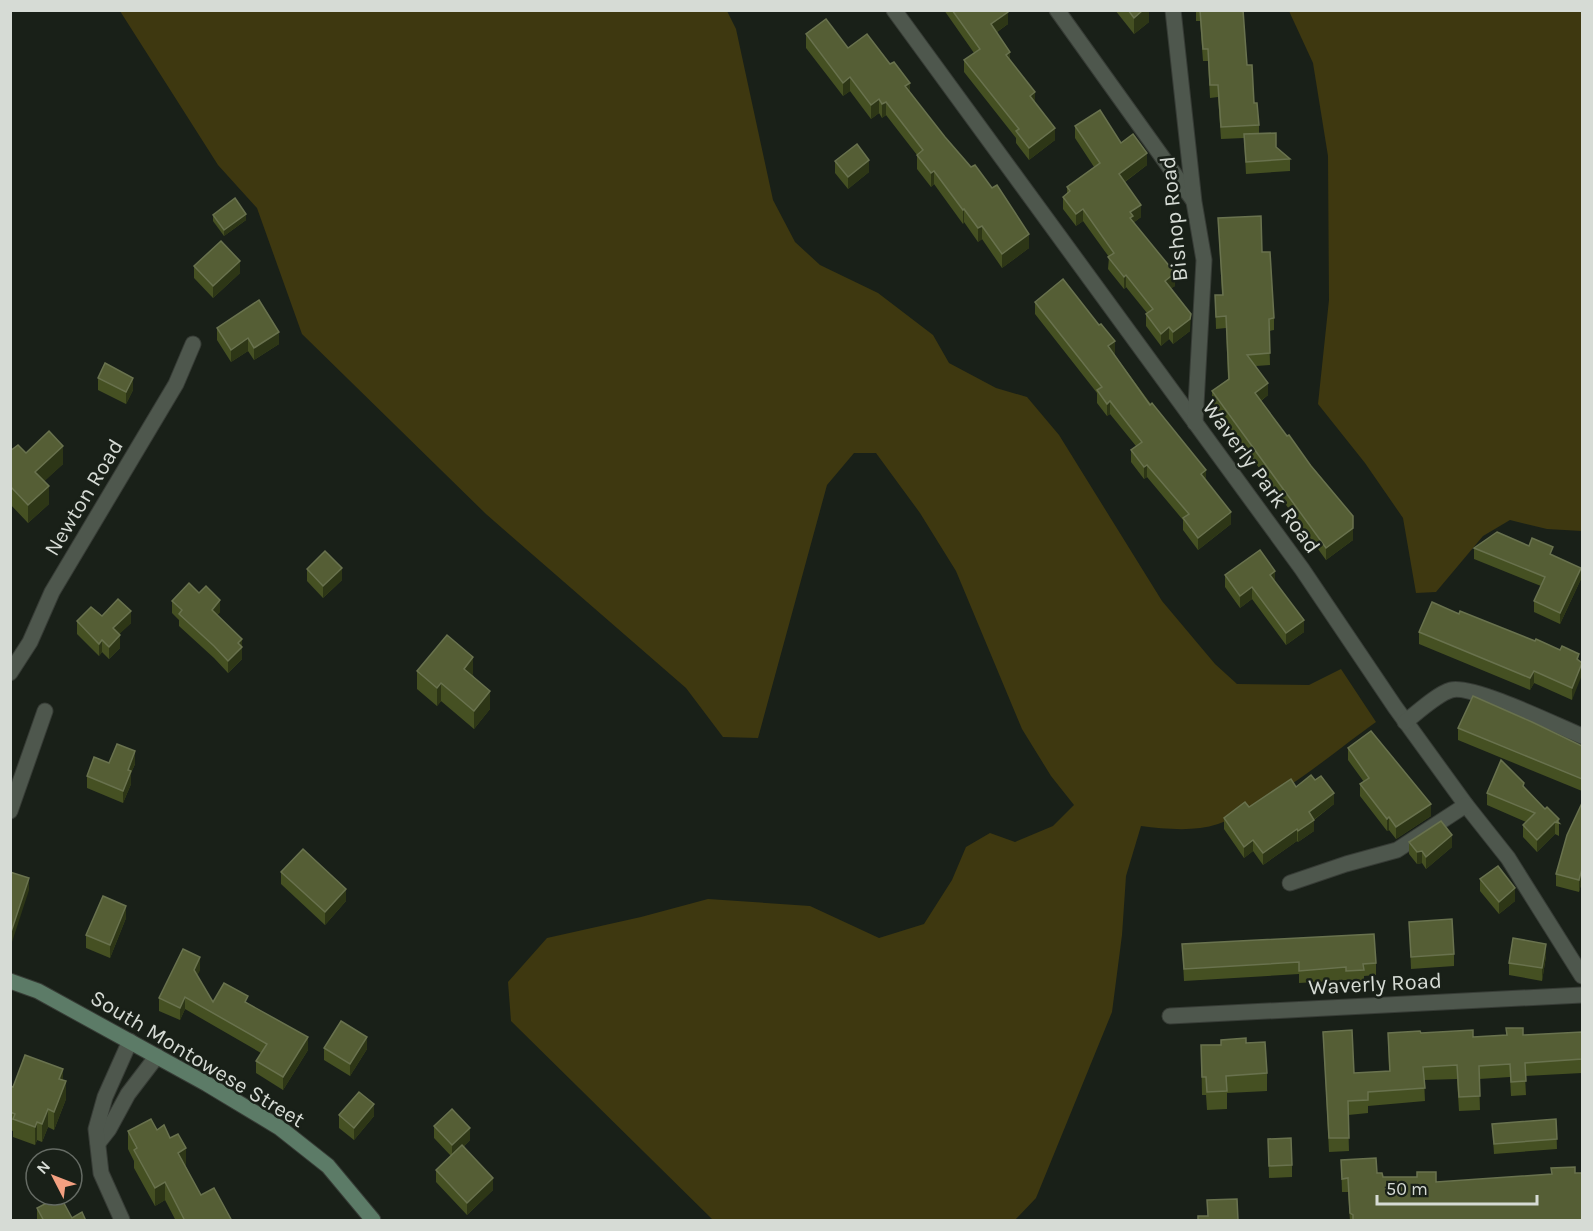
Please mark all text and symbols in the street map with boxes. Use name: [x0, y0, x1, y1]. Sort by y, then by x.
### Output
street label: Bishop Road: [1154, 155, 1193, 283]
street label: Waverly Park Road: [1197, 395, 1326, 558]
street label: Newton Road: [39, 434, 129, 561]
street label: Waverly Road: [1308, 968, 1442, 1000]
street label: South Montowese Street: [86, 985, 309, 1133]
north arrow: [24, 1147, 84, 1207]
text: N: [32, 1157, 54, 1178]
scale bar: [1377, 1168, 1538, 1206]
text: 50 m: [1386, 1178, 1428, 1200]

